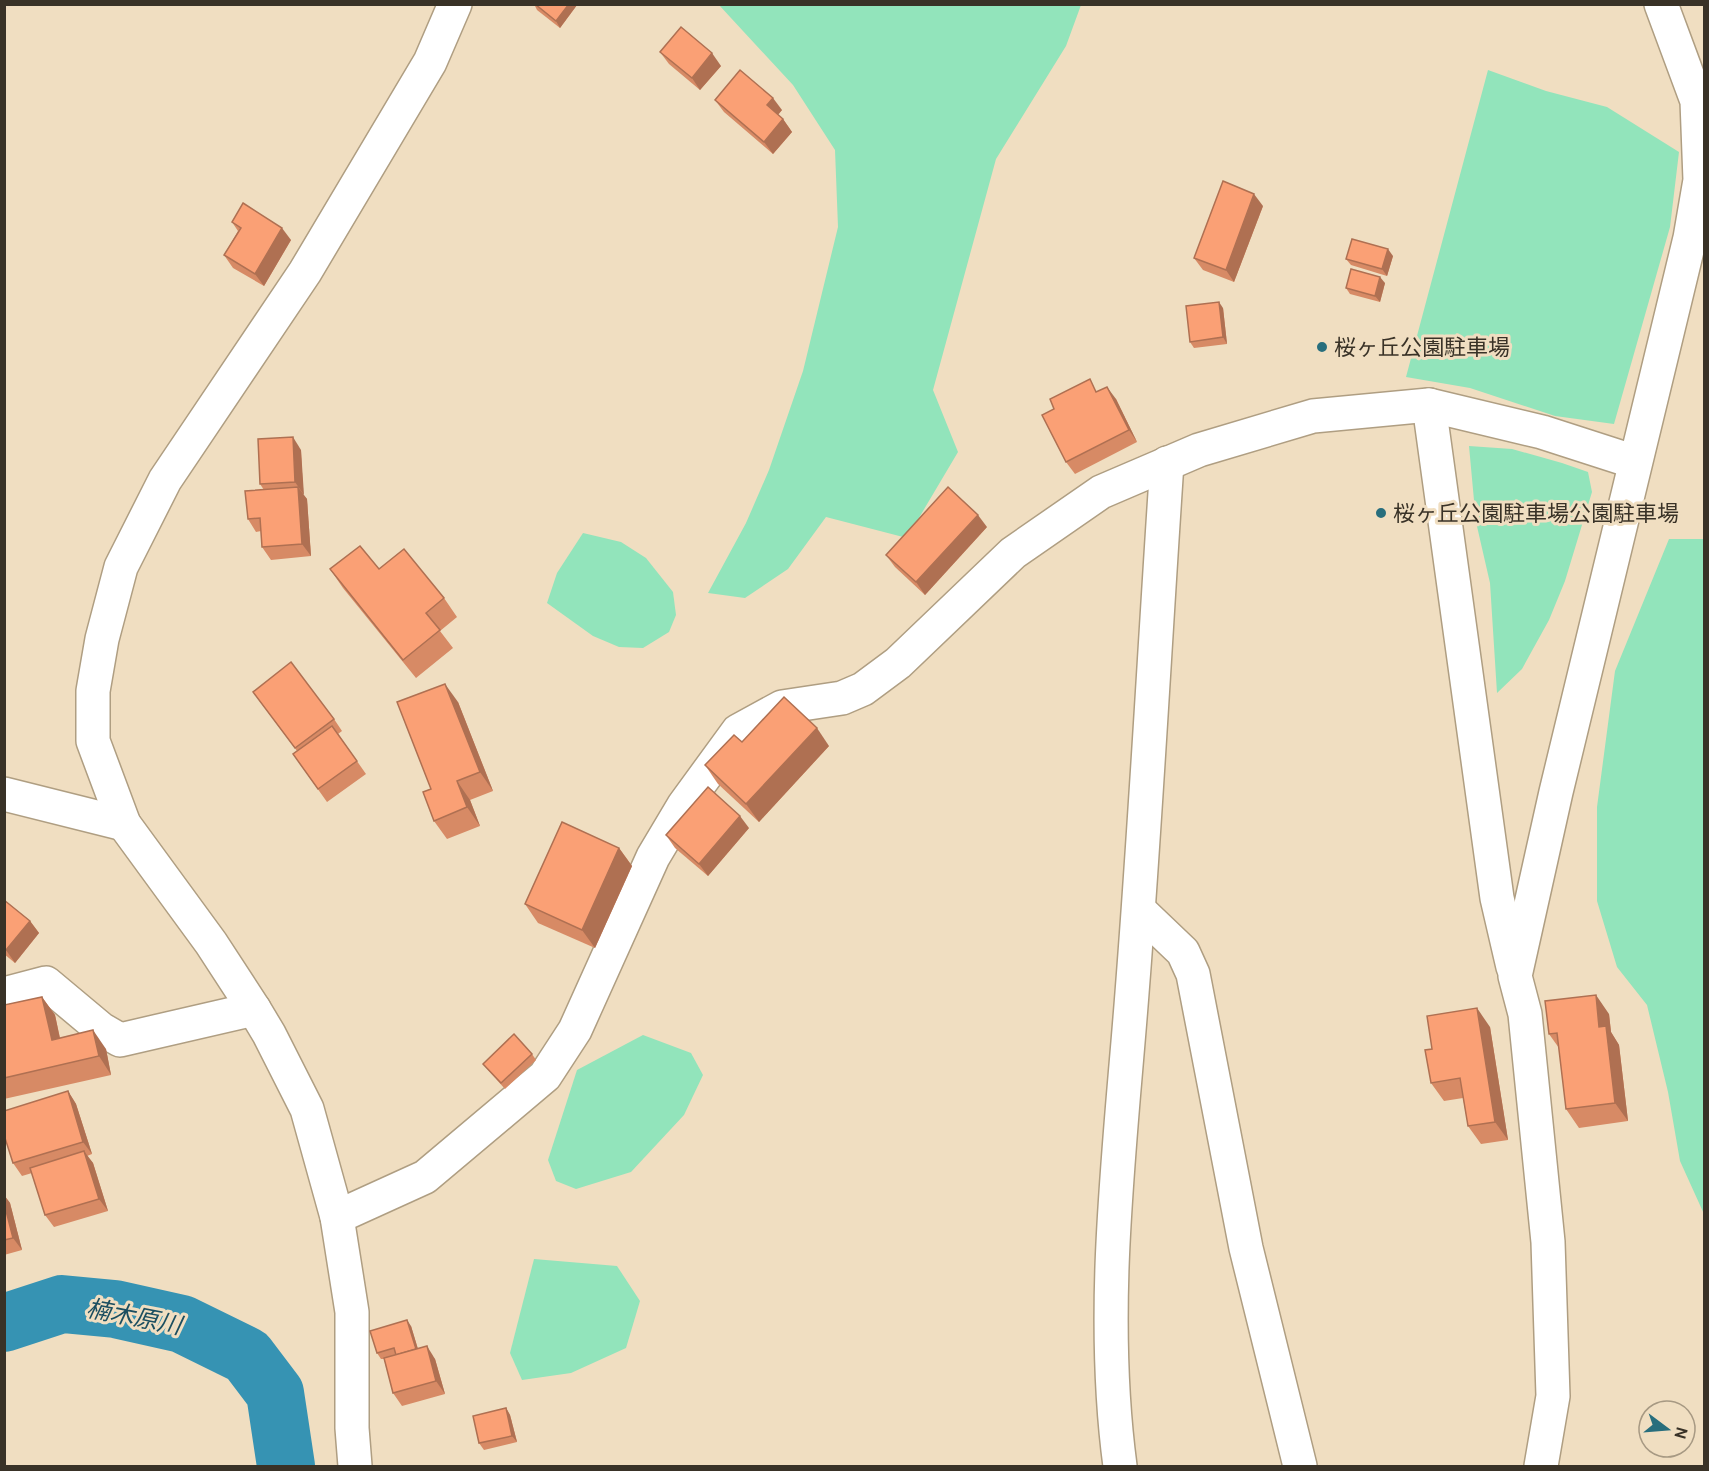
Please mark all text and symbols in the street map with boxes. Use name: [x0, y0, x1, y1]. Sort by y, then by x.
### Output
place label: 桜ヶ丘公園駐車場: [1334, 334, 1510, 361]
marker: 桜ヶ丘公園駐車場: [1315, 340, 1329, 354]
place label: 桜ヶ丘公園駐車場公園駐車場: [1393, 500, 1679, 527]
marker: 桜ヶ丘公園駐車場公園駐車場: [1374, 506, 1388, 520]
water label: 楠木原川: [84, 1293, 187, 1340]
north arrow: [1637, 1399, 1697, 1459]
text: N: [1670, 1425, 1692, 1441]

